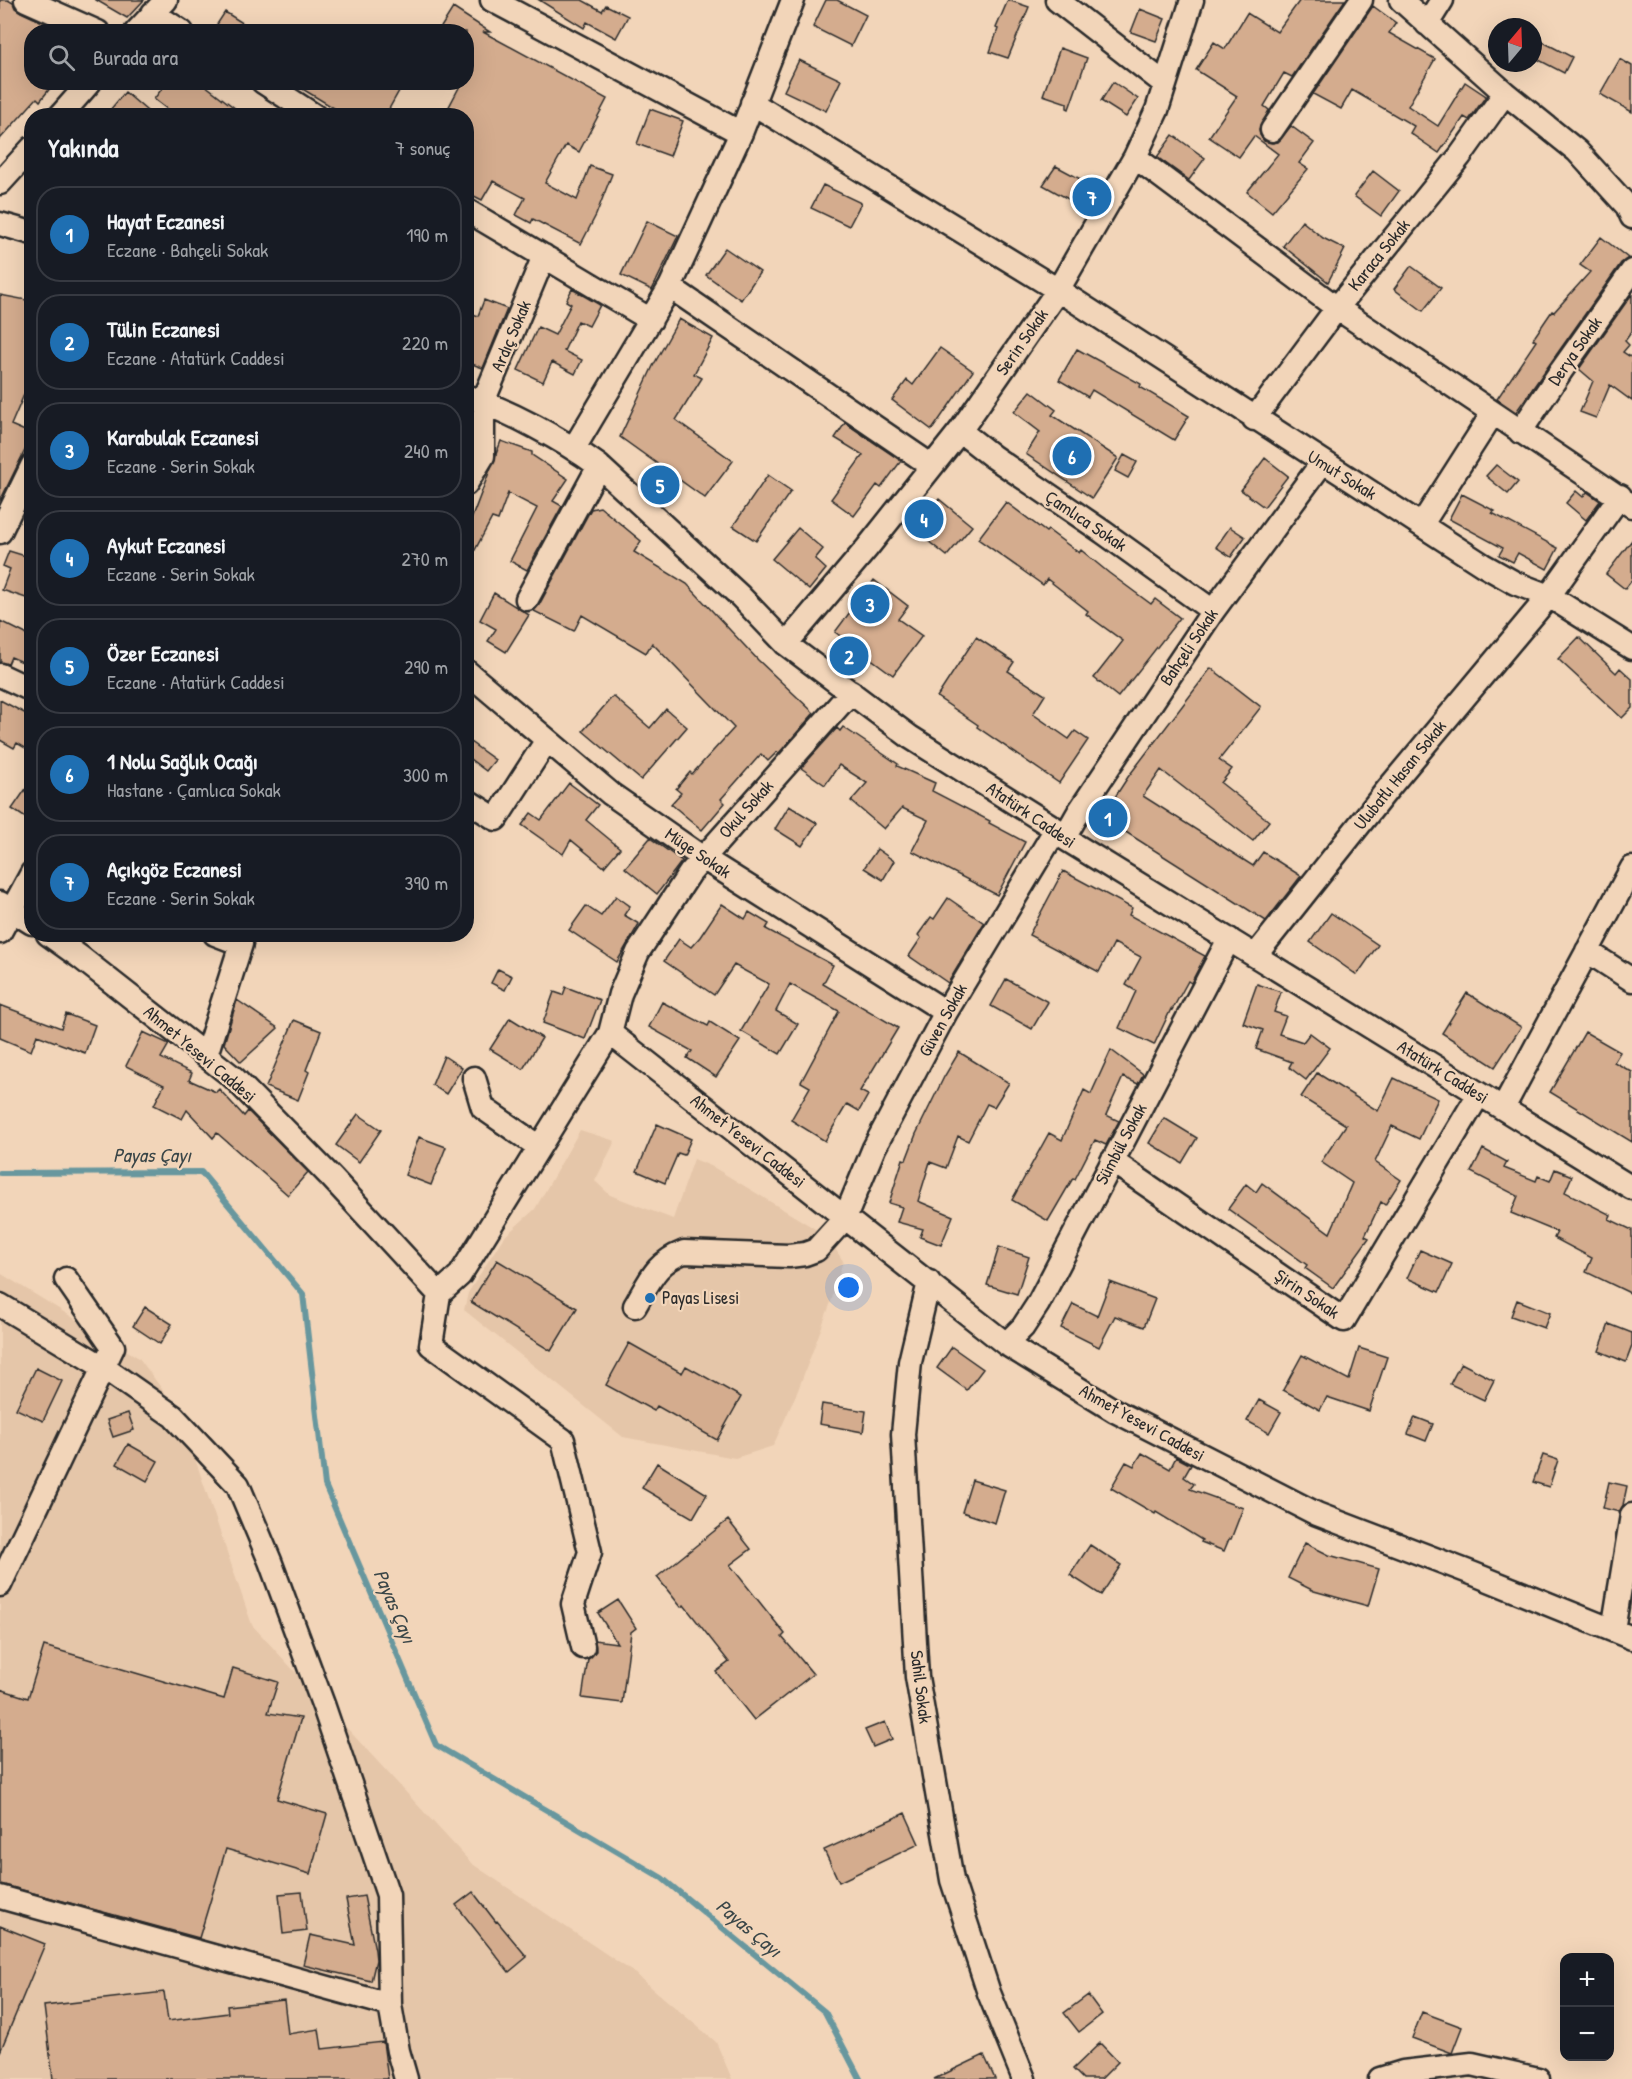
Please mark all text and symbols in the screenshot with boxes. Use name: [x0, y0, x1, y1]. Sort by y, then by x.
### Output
north arrow: [1488, 18, 1542, 72]
search box: [24, 24, 474, 90]
icon: search: [45, 41, 78, 74]
text: Burada ara: [93, 42, 178, 72]
text: Yakında: [48, 130, 118, 165]
text: 7 sonuç: [395, 134, 450, 161]
pin: 7: [1072, 174, 1112, 220]
text: Hayat Eczanesi: [107, 206, 225, 236]
street label: Karaca Sokak: [1342, 213, 1416, 296]
text: 1: [66, 221, 73, 248]
text: 190 m: [406, 221, 448, 248]
text: Eczane · Bahçeli Sokak: [107, 236, 268, 263]
street label: Ardıç Sokak: [484, 296, 537, 375]
street label: Serin Sokak: [990, 303, 1054, 380]
street label: Derya Sokak: [1542, 311, 1608, 390]
text: Tülin Eczanesi: [107, 314, 220, 344]
text: 2: [65, 329, 74, 356]
text: 220 m: [402, 329, 448, 356]
text: Eczane · Atatürk Caddesi: [107, 344, 285, 371]
text: Karabulak Eczanesi: [107, 422, 259, 452]
pin: 6: [1052, 434, 1092, 478]
text: 3: [65, 437, 74, 464]
text: 240 m: [404, 437, 448, 464]
street label: Umut Sokak: [1303, 444, 1382, 506]
text: Eczane · Serin Sokak: [107, 452, 255, 479]
pin: 5: [640, 462, 680, 508]
street label: Çamlıca Sokak: [1040, 484, 1133, 557]
pin: 4: [904, 496, 944, 542]
text: Aykut Eczanesi: [107, 530, 226, 560]
text: 4: [66, 545, 73, 572]
text: 270 m: [402, 545, 448, 572]
text: Eczane · Serin Sokak: [107, 560, 255, 587]
pin: 3: [850, 582, 890, 626]
street label: Bahçeli Sokak: [1154, 603, 1224, 690]
pin: 2: [830, 634, 868, 678]
text: Özer Eczanesi: [107, 638, 219, 668]
text: 5: [65, 653, 74, 680]
text: 290 m: [404, 653, 448, 680]
text: Eczane · Atatürk Caddesi: [107, 668, 285, 695]
street label: Ulubatlı Hasan Sokak: [1347, 714, 1452, 835]
text: 1 Nolu Sağlık Ocağı: [107, 746, 258, 776]
text: 6: [66, 761, 73, 788]
text: 300 m: [403, 761, 448, 788]
street label: Okul Sokak: [713, 773, 779, 843]
street label: Atatürk Caddesi: [982, 775, 1081, 854]
text: Hastane · Çamlıca Sokak: [107, 776, 281, 803]
pin: 1: [1088, 796, 1128, 840]
street label: Müge Sokak: [660, 821, 737, 884]
text: Açıkgöz Eczanesi: [107, 854, 242, 884]
text: 7: [65, 869, 74, 896]
text: 390 m: [405, 869, 448, 896]
text: Eczane · Serin Sokak: [107, 884, 255, 911]
street label: Güven Sokak: [912, 978, 973, 1061]
street label: Ahmet Yesevi Caddesi: [139, 999, 262, 1108]
street label: Atatürk Caddesi: [1393, 1034, 1494, 1109]
street label: Ahmet Yesevi Caddesi: [686, 1088, 811, 1193]
street label: Sümbül Sokak: [1089, 1098, 1153, 1189]
water label: Payas Çayı: [113, 1141, 192, 1169]
street label: Şirin Sokak: [1270, 1263, 1345, 1325]
your location: [834, 1273, 863, 1302]
place label: Payas Lisesi: [662, 1285, 739, 1310]
marker: Payas Lisesi: [643, 1291, 657, 1305]
street label: Ahmet Yesevi Caddesi: [1075, 1378, 1209, 1467]
water label: Payas Çayı: [367, 1565, 424, 1649]
street label: Sahil Sokak: [905, 1649, 938, 1725]
water label: Payas Çayı: [710, 1892, 789, 1965]
map controls: [1560, 1953, 1614, 2061]
button: +: [1560, 1953, 1614, 2007]
button: −: [1560, 2007, 1614, 2061]

